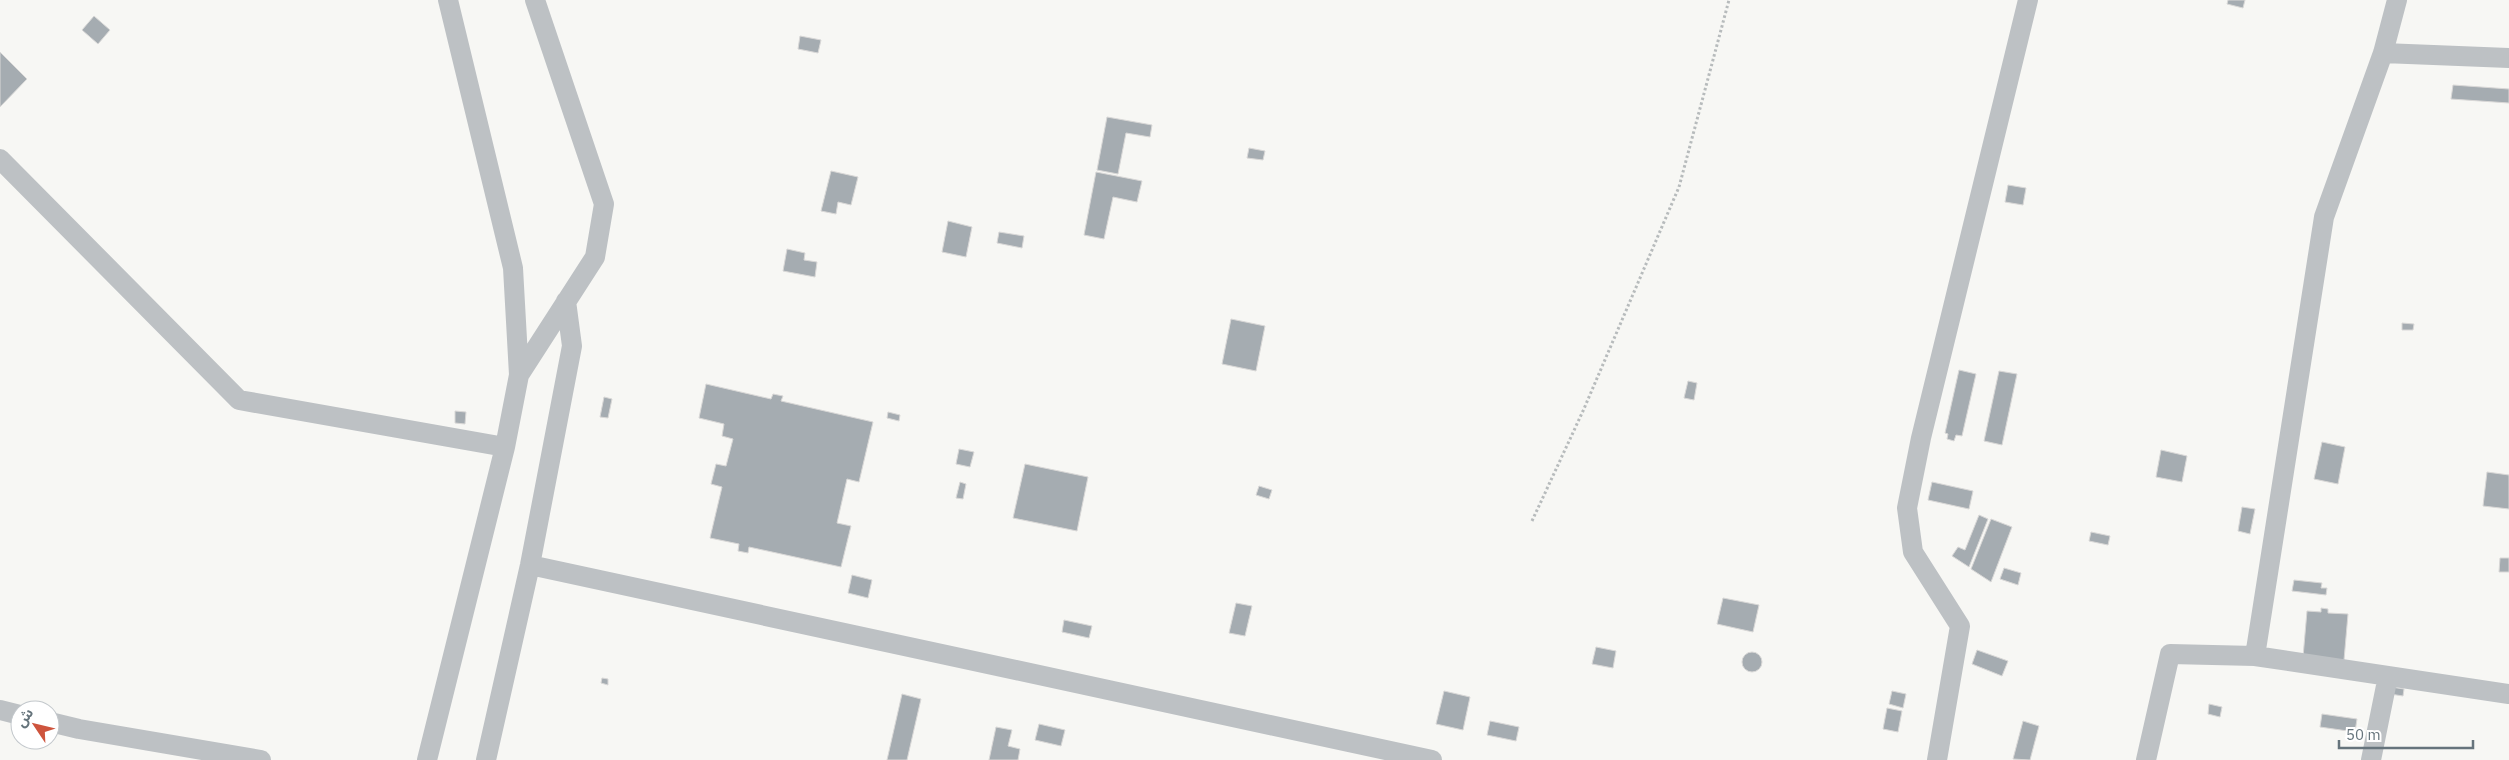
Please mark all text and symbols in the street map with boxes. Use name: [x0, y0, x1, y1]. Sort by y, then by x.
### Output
north arrow: [10, 700, 60, 750]
text: ش: [11, 705, 37, 731]
scale bar: [2339, 718, 2473, 750]
text: 50 m: [2346, 725, 2381, 744]

